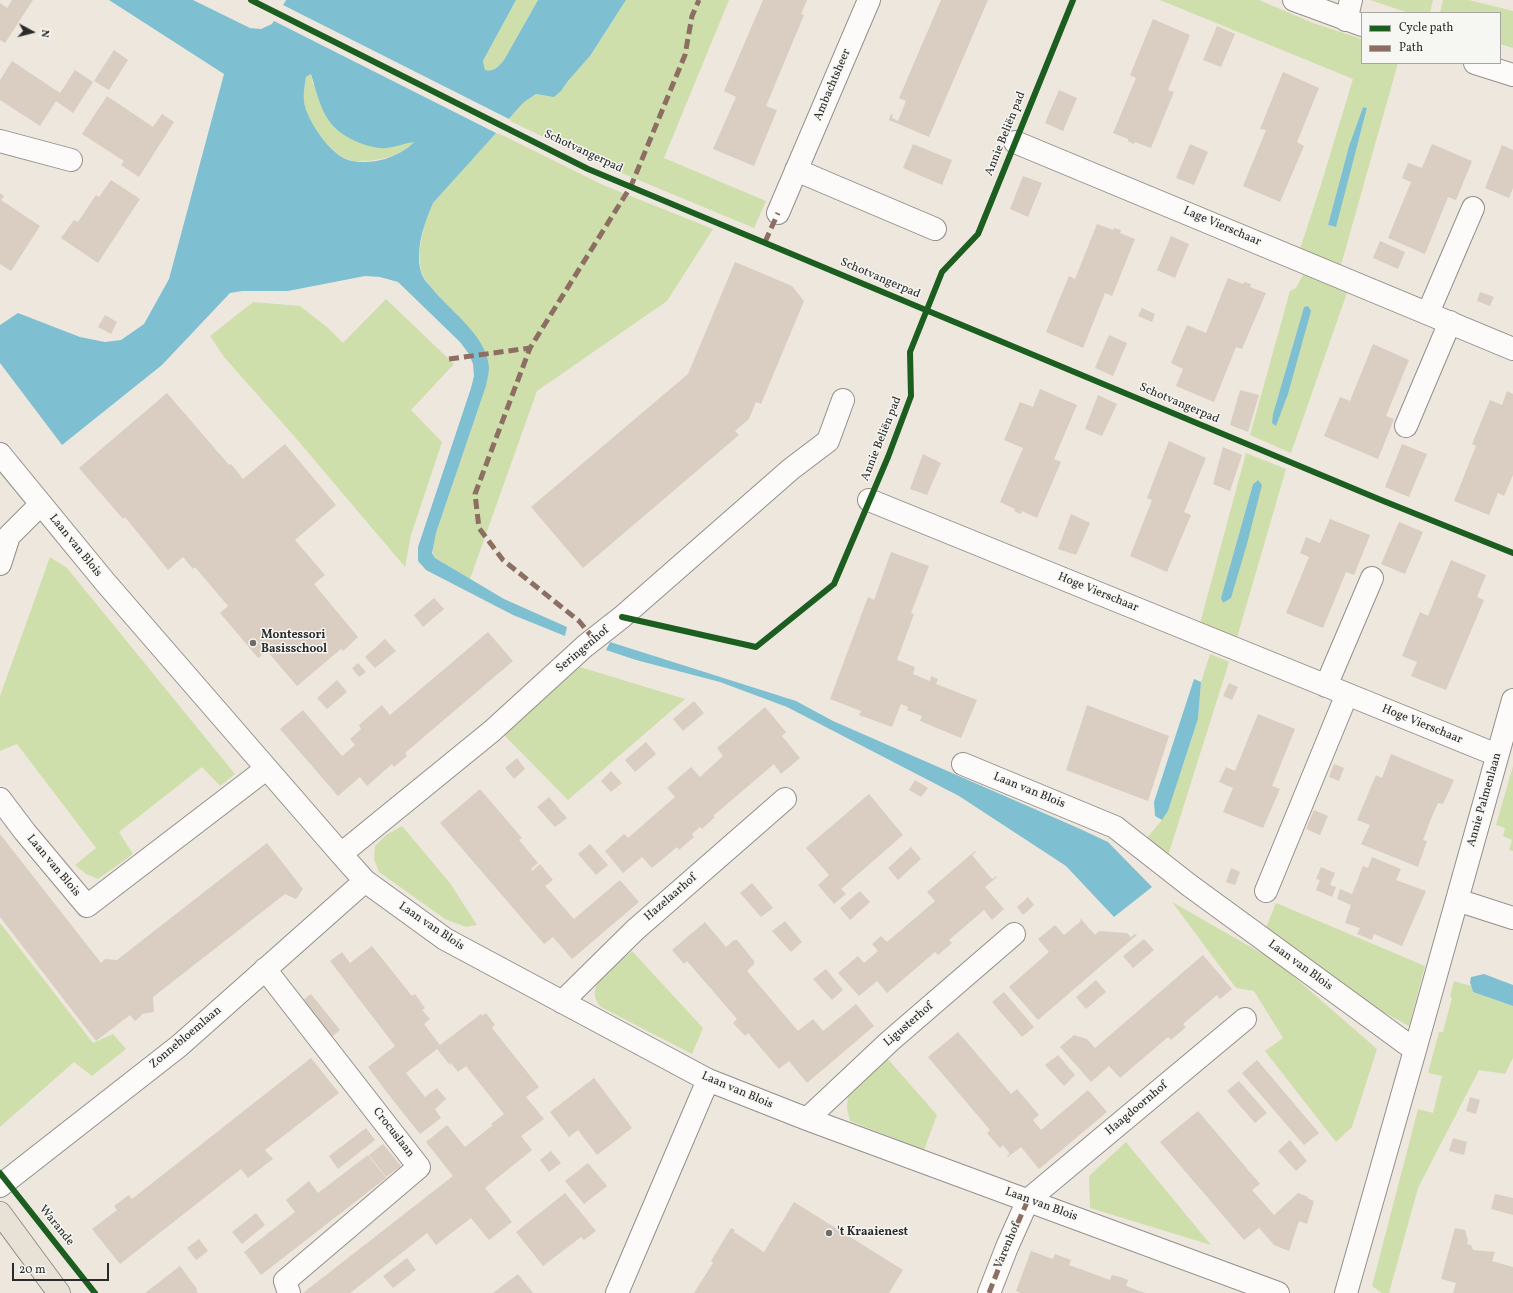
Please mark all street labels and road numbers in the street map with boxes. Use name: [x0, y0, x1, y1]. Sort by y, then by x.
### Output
street label: Ambachtsheer: [811, 47, 855, 123]
street label: Annie Beliën pad: [983, 90, 1029, 178]
street label: Schotvangerpad: [541, 127, 625, 177]
street label: Lage Vierschaar: [1181, 204, 1263, 250]
street label: Schotvangerpad: [838, 256, 922, 302]
street label: Schotvangerpad: [1137, 381, 1221, 427]
street label: Annie Beliën pad: [859, 395, 905, 483]
street label: Laan van Blois: [45, 512, 105, 580]
street label: Hoge Vierschaar: [1055, 570, 1141, 616]
street label: Seringenhof: [554, 624, 612, 676]
street label: Hoge Vierschaar: [1379, 702, 1465, 748]
street label: Annie Palmenlaan: [1465, 751, 1505, 849]
street label: Laan van Blois: [991, 770, 1067, 812]
street label: Laan van Blois: [23, 832, 83, 900]
street label: Hazelaarhof: [642, 871, 700, 925]
street label: Laan van Blois: [395, 900, 467, 954]
street label: Laan van Blois: [1265, 938, 1335, 994]
street label: Ligusterhof: [881, 1000, 937, 1050]
street label: Zonnebloemlaan: [147, 1004, 225, 1072]
street label: Laan van Blois: [699, 1069, 775, 1113]
street label: Haagdoornhof: [1103, 1079, 1171, 1139]
street label: Crocuslaan: [369, 1105, 417, 1161]
street label: Laan van Blois: [1003, 1185, 1079, 1225]
street label: Warande: [35, 1203, 77, 1249]
street label: Varenhof: [992, 1221, 1024, 1271]

